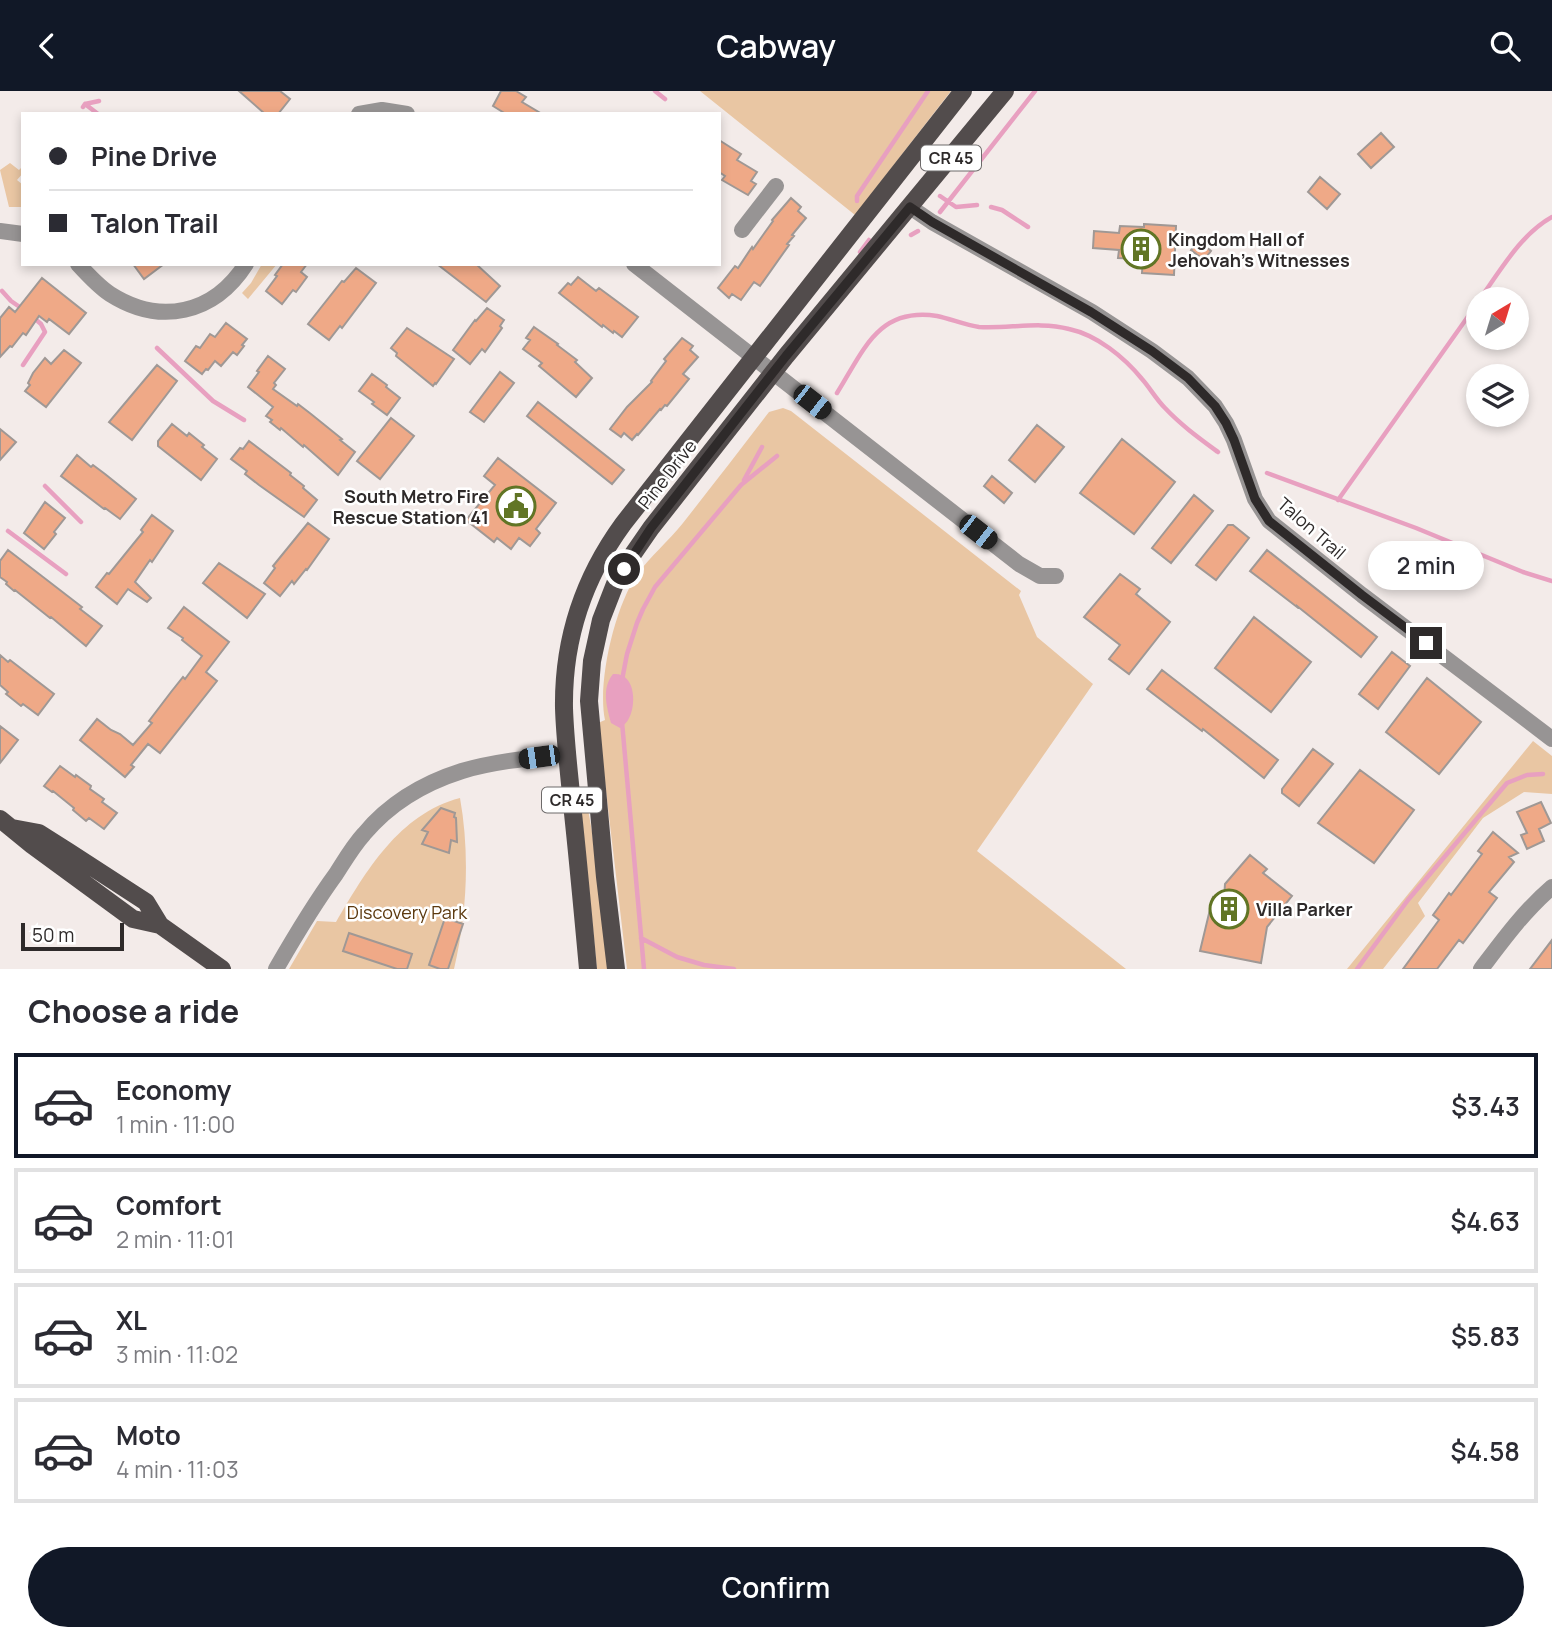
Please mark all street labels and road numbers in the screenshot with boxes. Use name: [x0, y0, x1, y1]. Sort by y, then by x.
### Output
road number: CR 45: [921, 145, 981, 171]
street label: Pine Drive: [632, 434, 702, 514]
street label: Talon Trail: [1273, 492, 1351, 564]
road number: CR 45: [542, 787, 602, 813]

